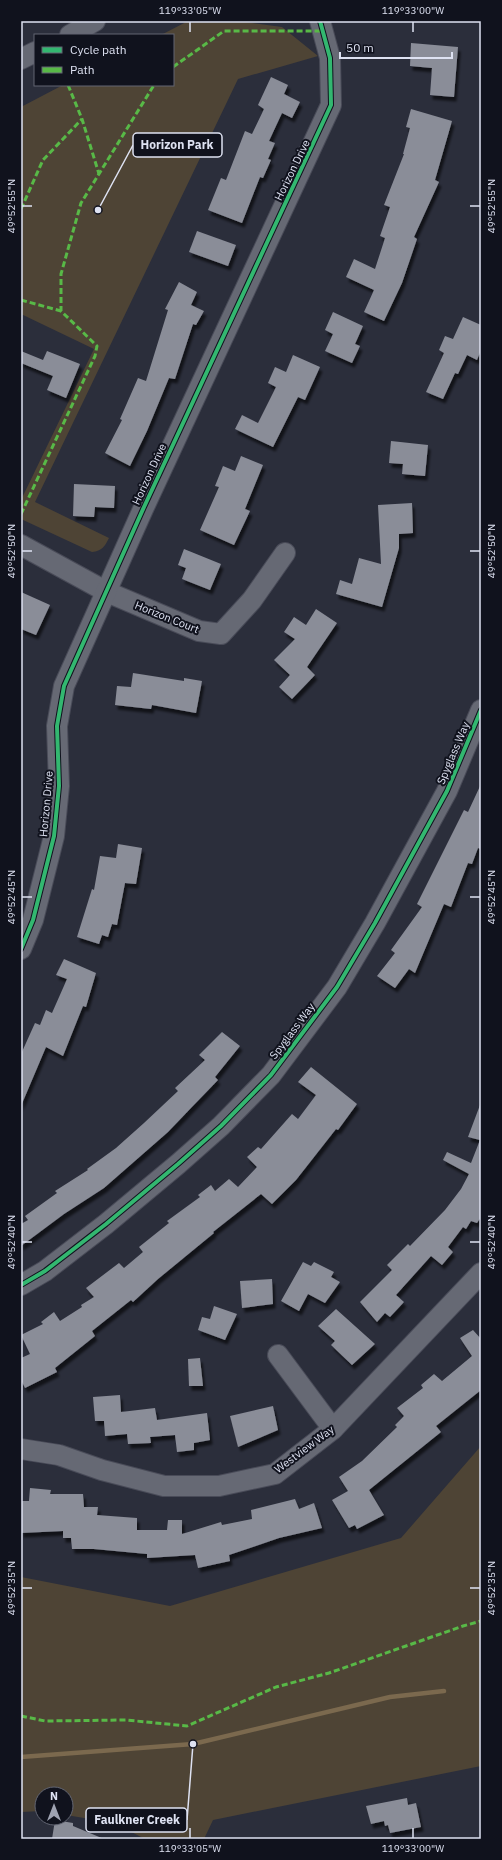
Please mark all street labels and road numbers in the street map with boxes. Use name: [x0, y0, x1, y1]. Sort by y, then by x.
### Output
street label: Horizon Drive: [271, 137, 313, 203]
street label: Horizon Drive: [129, 441, 169, 507]
street label: Horizon Court: [133, 598, 201, 636]
street label: Spyglass Way: [434, 719, 473, 786]
street label: Horizon Drive: [36, 770, 56, 838]
street label: Spyglass Way: [266, 1000, 318, 1062]
street label: Westview Way: [271, 1422, 337, 1476]

